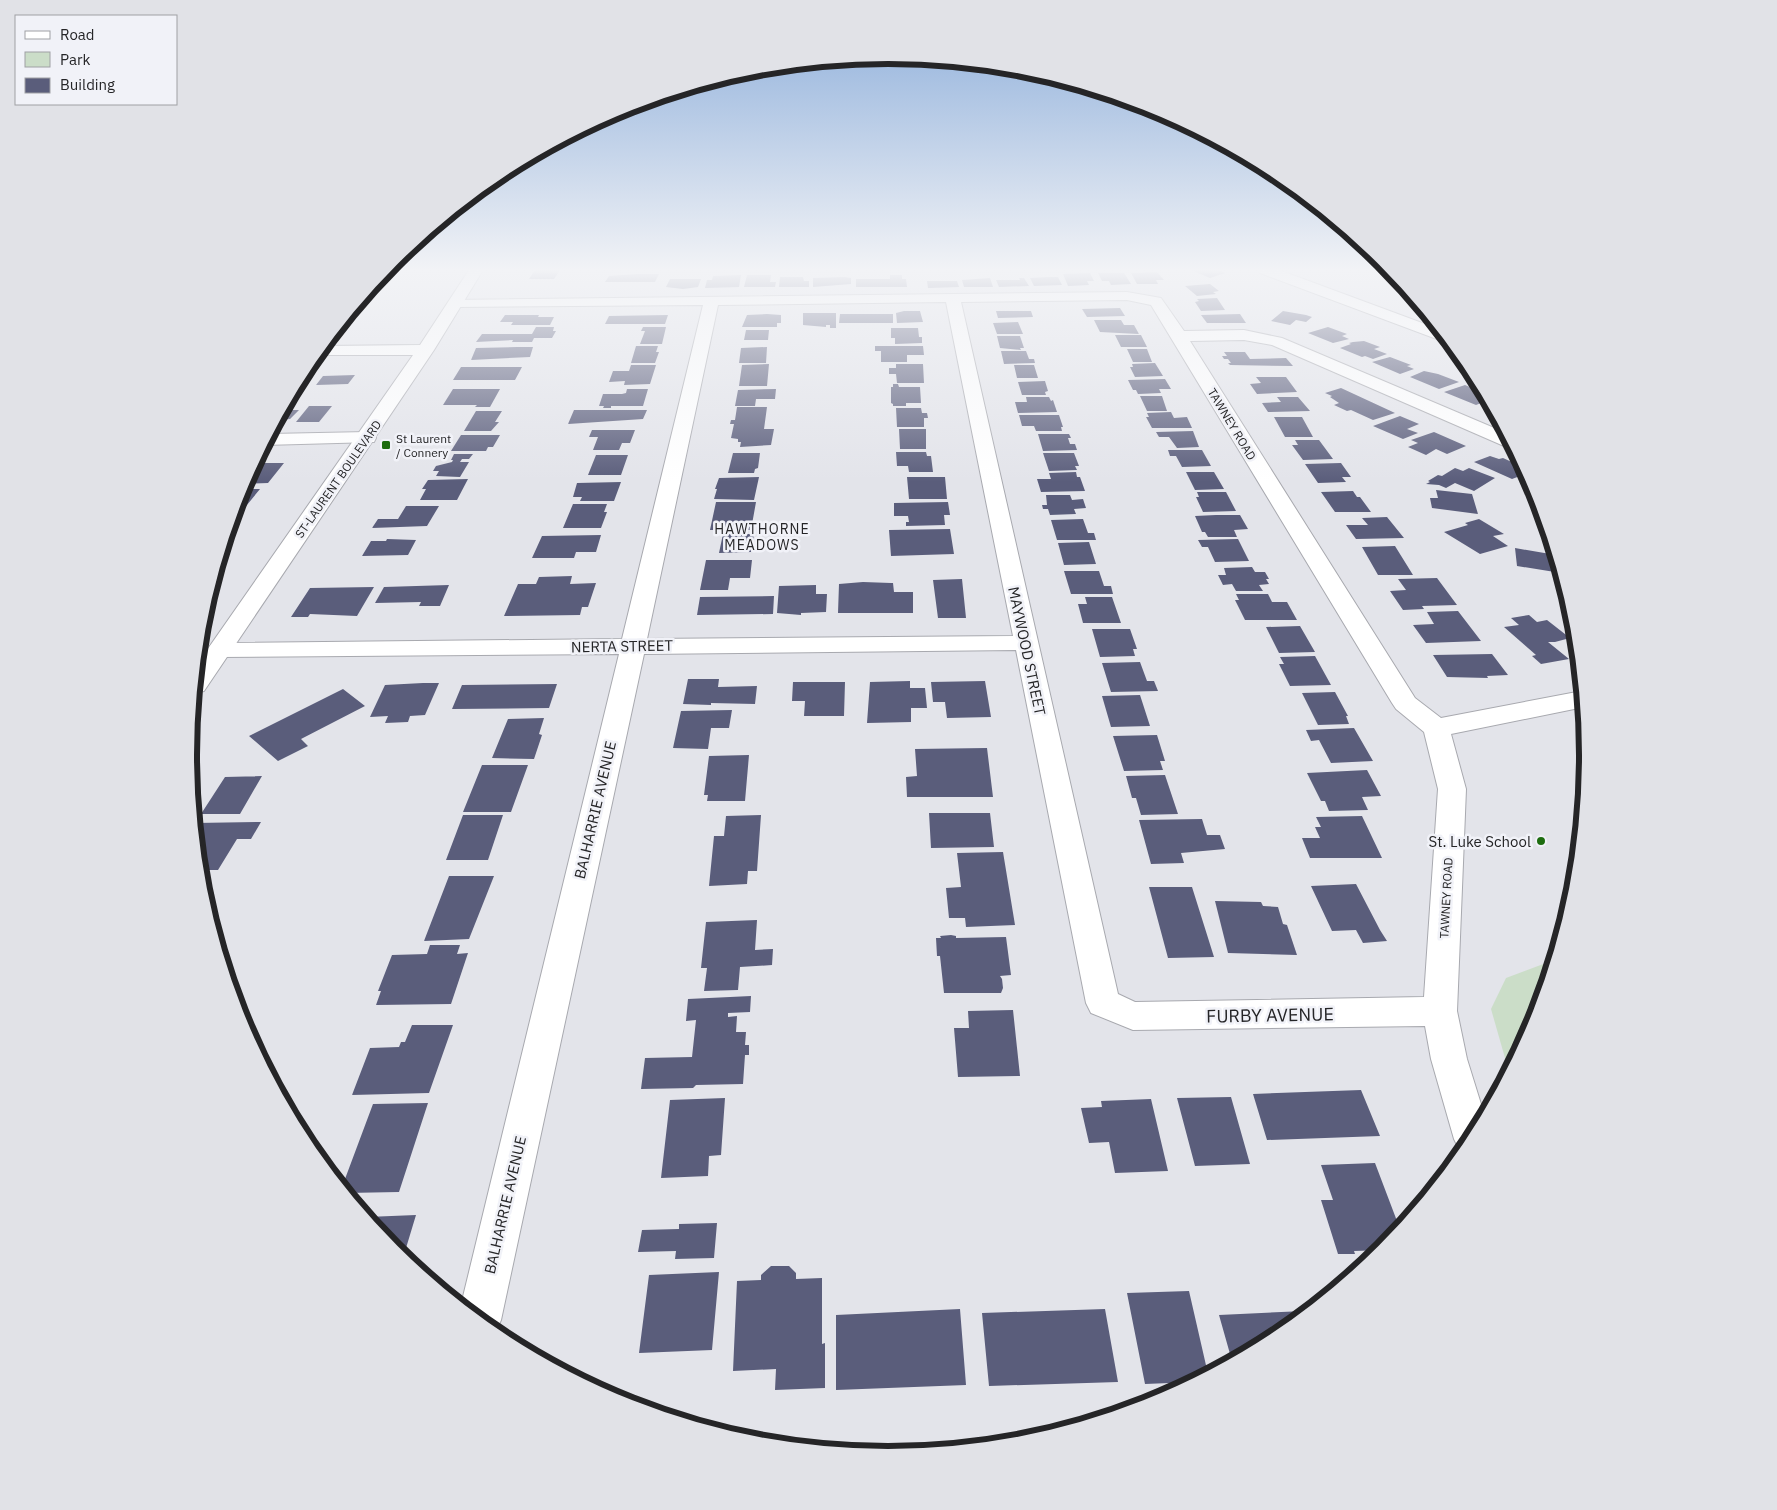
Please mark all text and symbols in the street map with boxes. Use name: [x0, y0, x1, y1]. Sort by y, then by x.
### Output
legend: [15, 15, 178, 105]
text: Road: [60, 25, 95, 44]
text: Park: [60, 50, 90, 69]
text: Building: [60, 75, 115, 94]
street label: TAWNEY ROAD: [1205, 385, 1259, 463]
street label: ST-LAURENT BOULEVARD: [292, 417, 384, 541]
place label: St Laurent / Connery: [396, 431, 451, 460]
marker: St Laurent / Connery: [380, 439, 392, 451]
district label: HAWTHORNE MEADOWS: [714, 520, 810, 554]
street label: MAYWOOD STREET: [1004, 585, 1050, 717]
street label: NERTA STREET: [571, 636, 674, 656]
street label: BALHARRIE AVENUE: [570, 739, 620, 881]
place label: St. Luke School: [1428, 832, 1531, 851]
marker: St. Luke School: [1535, 835, 1547, 847]
street label: TAWNEY ROAD: [1436, 857, 1456, 939]
street label: FURBY AVENUE: [1206, 1002, 1334, 1028]
street label: BALHARRIE AVENUE: [480, 1134, 530, 1276]

